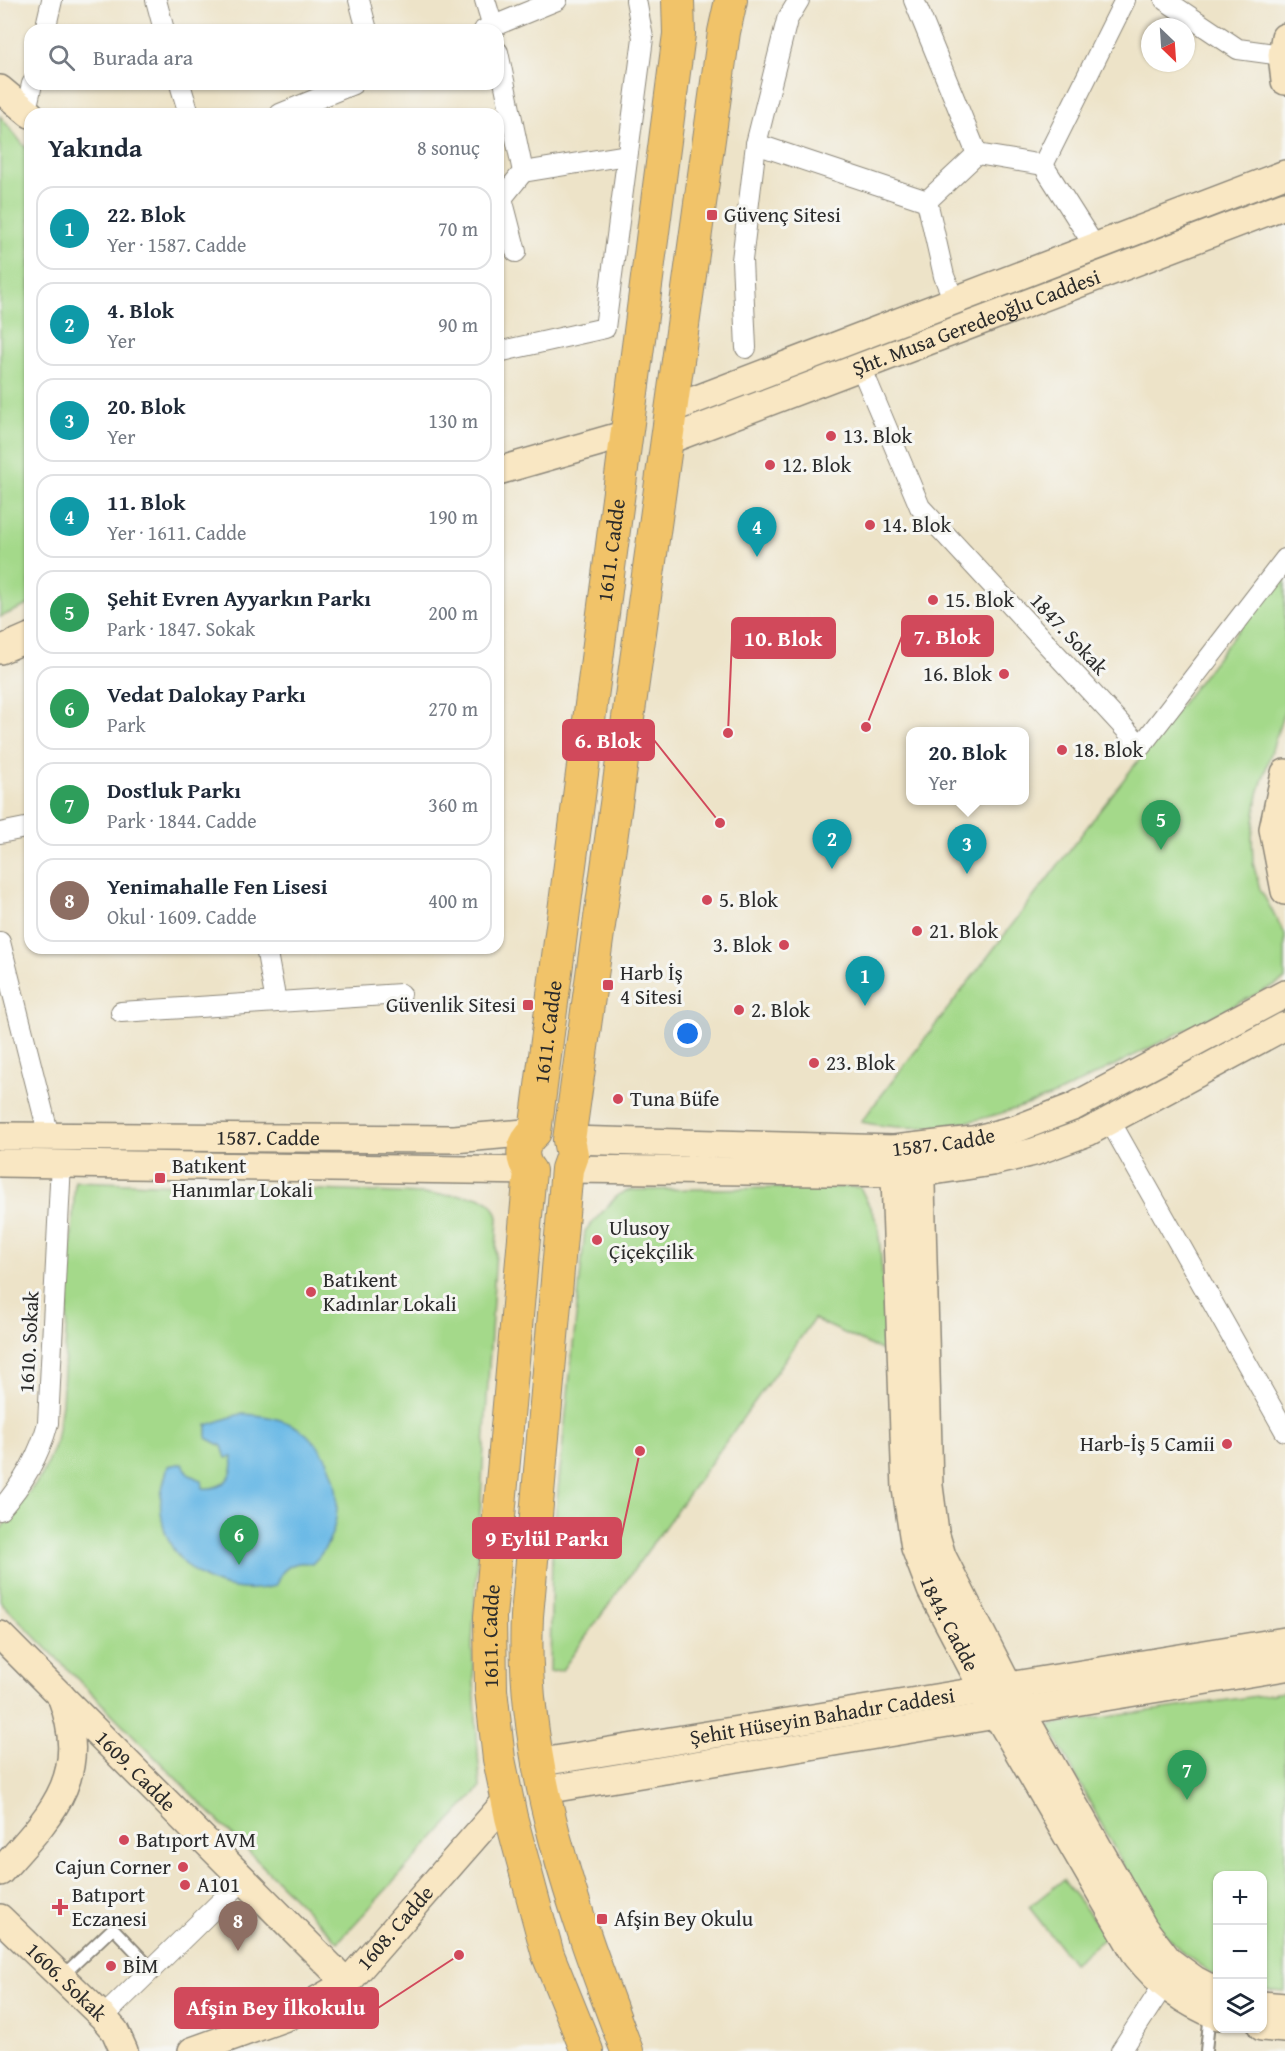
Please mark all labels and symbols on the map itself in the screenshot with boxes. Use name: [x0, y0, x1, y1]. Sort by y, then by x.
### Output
north arrow: [1141, 18, 1195, 72]
place label: Güvenç Sitesi: [724, 199, 841, 230]
marker: Güvenç Sitesi: [705, 208, 719, 222]
street label: Şht. Musa Geredeoğlu Caddesi: [848, 261, 1105, 384]
place label: 13. Blok: [843, 420, 912, 451]
marker: 13. Blok: [824, 429, 838, 443]
place label: 12. Blok: [782, 449, 851, 480]
marker: 12. Blok: [763, 458, 777, 472]
street label: 1611. Cadde: [589, 497, 633, 604]
pin: 4: [738, 508, 777, 557]
place label: 14. Blok: [882, 509, 951, 540]
marker: 14. Blok: [863, 518, 877, 532]
place label: 15. Blok: [945, 584, 1014, 615]
street label: 1847. Sokak: [1023, 586, 1116, 682]
marker: 15. Blok: [926, 593, 940, 607]
callout: 7. Blok: [902, 616, 993, 656]
callout: 10. Blok: [732, 618, 835, 658]
text: 7. Blok: [913, 620, 981, 652]
text: 10. Blok: [744, 622, 823, 654]
place label: 16. Blok: [923, 658, 992, 689]
marker: 16. Blok: [997, 667, 1011, 681]
callout: 6. Blok: [563, 720, 654, 760]
text: 6. Blok: [574, 724, 642, 756]
place label: 18. Blok: [1074, 734, 1143, 765]
marker: 18. Blok: [1055, 743, 1069, 757]
pin: 5: [1142, 800, 1180, 850]
pin: 2: [812, 820, 852, 869]
pin: 3: [948, 824, 986, 874]
place label: 5. Blok: [719, 884, 778, 915]
marker: 5. Blok: [700, 893, 714, 907]
place label: 21. Blok: [929, 915, 998, 946]
marker: 21. Blok: [910, 924, 924, 938]
place label: 3. Blok: [713, 929, 772, 960]
marker: 3. Blok: [777, 938, 791, 952]
pin: 1: [846, 956, 884, 1006]
place label: Harb İş 4 Sitesi: [620, 957, 683, 1012]
street label: 1611. Cadde: [525, 978, 570, 1086]
marker: Harb İş 4 Sitesi: [601, 978, 615, 992]
place label: Güvenlik Sitesi: [386, 989, 516, 1020]
place label: 2. Blok: [751, 994, 810, 1025]
marker: Güvenlik Sitesi: [521, 998, 535, 1012]
marker: 2. Blok: [732, 1003, 746, 1017]
your location: [673, 1019, 702, 1048]
place label: 23. Blok: [826, 1047, 895, 1078]
marker: 23. Blok: [807, 1056, 821, 1070]
place label: Tuna Büfe: [630, 1083, 719, 1114]
marker: Tuna Büfe: [611, 1092, 625, 1106]
street label: 1587. Cadde: [890, 1119, 998, 1164]
street label: 1587. Cadde: [216, 1121, 320, 1153]
place label: Batıkent Hanımlar Lokali: [172, 1150, 313, 1205]
marker: Batıkent Hanımlar Lokali: [153, 1171, 167, 1185]
place label: Ulusoy Çiçekçilik: [609, 1212, 694, 1267]
marker: Ulusoy Çiçekçilik: [590, 1233, 604, 1247]
place label: Batıkent Kadınlar Lokali: [323, 1264, 457, 1319]
marker: Batıkent Kadınlar Lokali: [304, 1285, 318, 1299]
street label: 1610. Sokak: [10, 1290, 47, 1394]
place label: Harb-İş 5 Camii: [1080, 1428, 1215, 1459]
marker: Harb-İş 5 Camii: [1220, 1437, 1234, 1451]
pin: 6: [220, 1516, 258, 1565]
callout: 9 Eylül Parkı: [473, 1518, 621, 1558]
text: 9 Eylül Parkı: [485, 1522, 609, 1554]
street label: 1844. Cadde: [912, 1571, 987, 1677]
street label: 1611. Cadde: [474, 1583, 508, 1688]
street label: Şehit Hüseyin Bahadır Caddesi: [687, 1679, 957, 1753]
street label: 1609. Cadde: [88, 1723, 184, 1818]
pin: 7: [1168, 1750, 1206, 1800]
place label: Batıport AVM: [136, 1824, 256, 1855]
marker: Batıport AVM: [117, 1833, 131, 1847]
place label: Cajun Corner: [55, 1851, 171, 1882]
marker: Cajun Corner: [176, 1860, 190, 1874]
place label: A101: [197, 1869, 240, 1900]
marker: A101: [178, 1878, 192, 1892]
street label: 1608. Cadde: [349, 1878, 441, 1977]
place label: Batıport Eczanesi: [72, 1879, 147, 1934]
marker: Batıport Eczanesi: [53, 1900, 67, 1914]
pin: 8: [218, 1902, 258, 1951]
place label: Afşin Bey Okulu: [614, 1903, 754, 1934]
marker: Afşin Bey Okulu: [595, 1912, 609, 1926]
street label: 1606. Sokak: [19, 1935, 115, 2028]
place label: BİM: [123, 1950, 159, 1981]
marker: BİM: [104, 1959, 118, 1973]
callout: Afşin Bey İlkokulu: [175, 1988, 378, 2028]
text: Afşin Bey İlkokulu: [187, 1991, 366, 2023]

